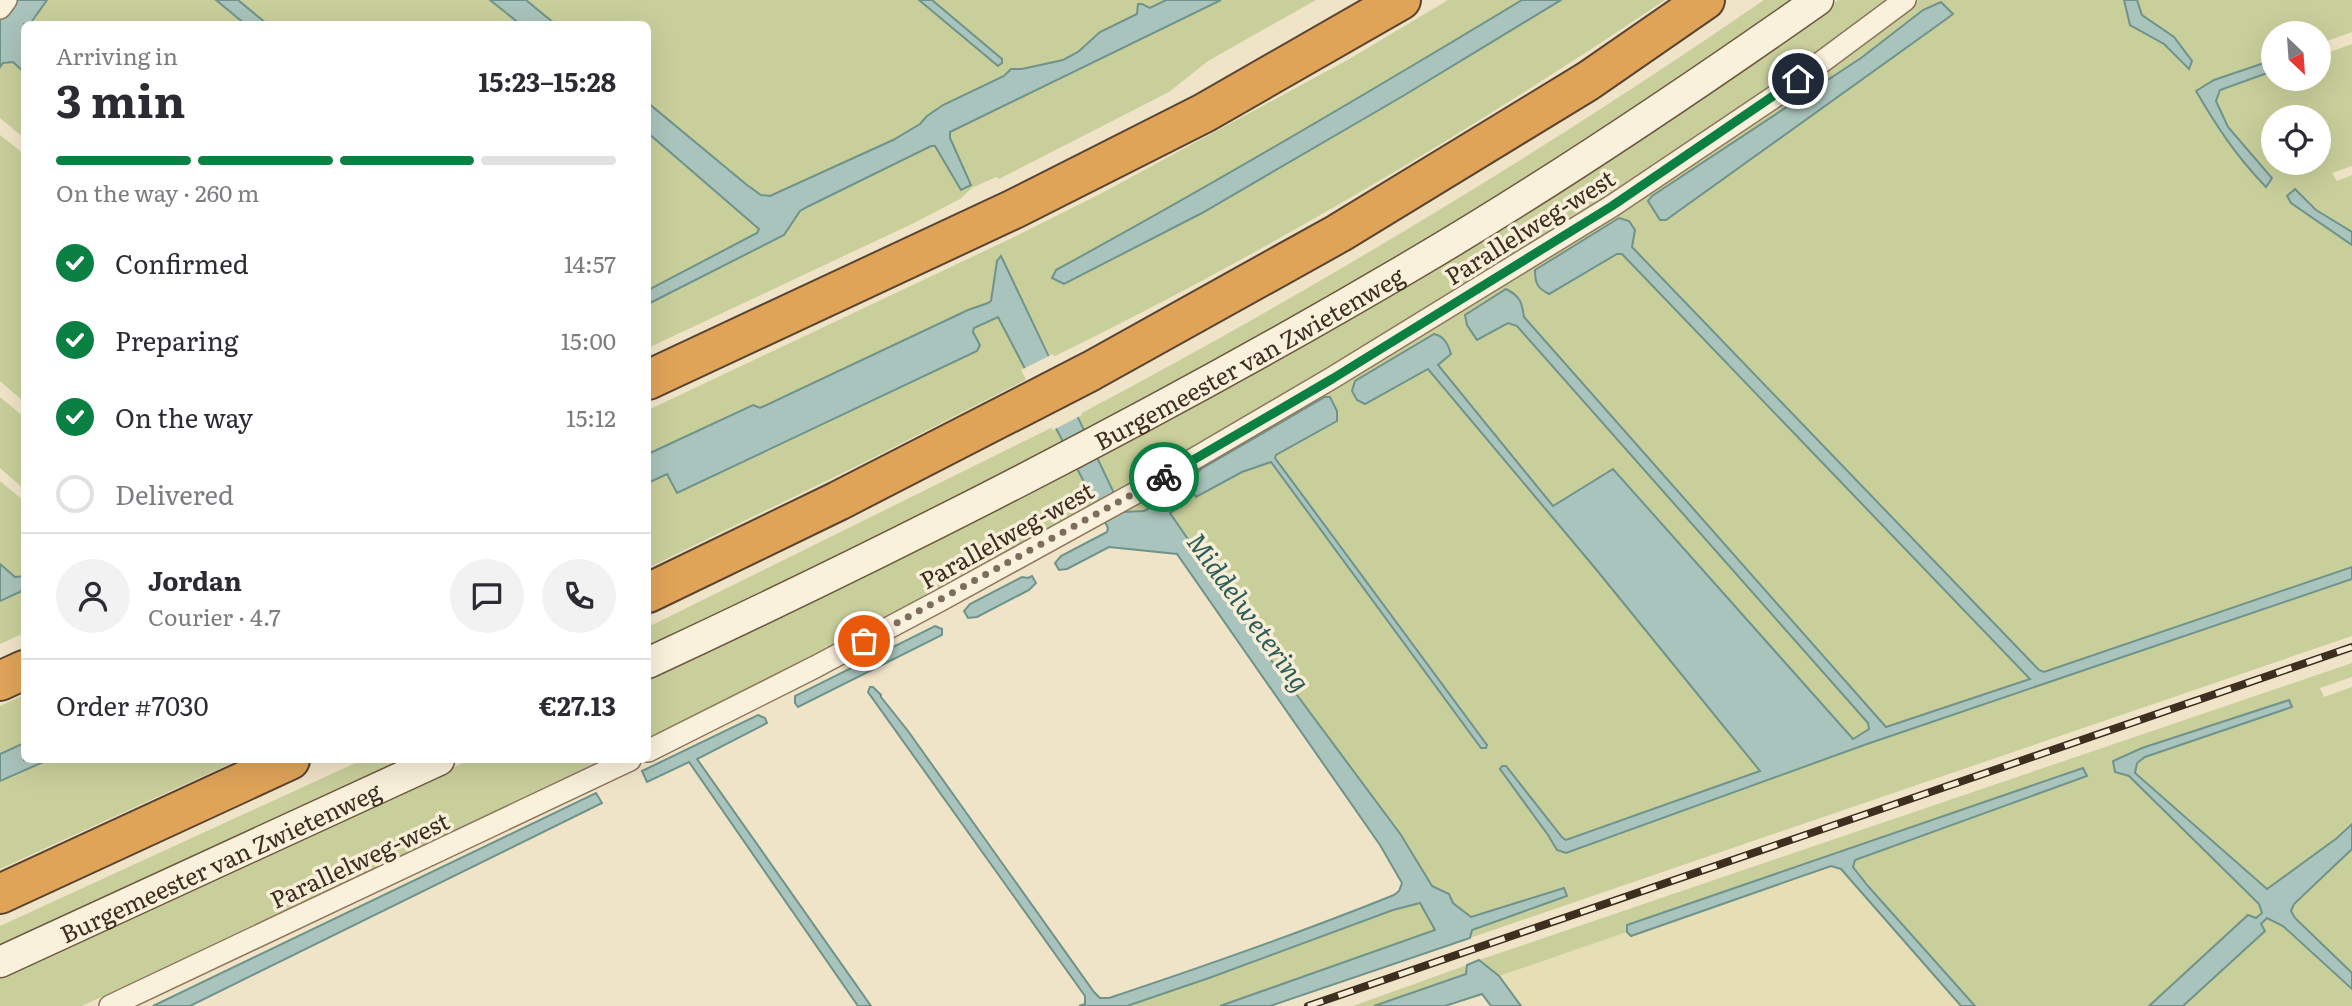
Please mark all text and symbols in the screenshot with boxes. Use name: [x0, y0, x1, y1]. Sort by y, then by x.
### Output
north arrow: [2261, 21, 2331, 91]
map controls: [2261, 21, 2331, 175]
text: Arriving in: [56, 38, 178, 72]
pin: [1768, 49, 1828, 109]
icon: home: [1779, 60, 1817, 98]
text: 15:23–15:28: [479, 61, 616, 100]
text: 3 min: [56, 64, 186, 132]
button: locate: [2261, 105, 2331, 175]
street label: Parallelweg-west: [1437, 160, 1621, 292]
text: On the way · 260 m: [56, 175, 259, 209]
text: Confirmed: [115, 243, 249, 282]
icon: check: [56, 244, 94, 282]
text: 14:57: [564, 246, 616, 280]
street label: Burgemeester van Zwietenweg: [1087, 256, 1410, 457]
text: Preparing: [115, 320, 238, 359]
icon: check: [56, 321, 94, 359]
text: 15:00: [561, 323, 616, 357]
text: On the way: [115, 397, 253, 436]
icon: check: [56, 398, 94, 436]
text: 15:12: [566, 400, 616, 434]
courier: [1129, 442, 1199, 512]
icon: bike: [1145, 458, 1183, 496]
street label: Parallelweg-west: [913, 471, 1100, 596]
text: Delivered: [115, 474, 234, 513]
water label: Middelwetering: [1179, 524, 1321, 698]
button: person: [56, 559, 130, 633]
button: chat: [450, 559, 524, 633]
button: phone: [542, 559, 616, 633]
text: Jordan: [148, 560, 242, 599]
text: Courier · 4.7: [148, 599, 281, 633]
pin: [834, 611, 894, 671]
icon: bag: [845, 622, 883, 660]
text: Order #7030: [56, 685, 209, 724]
text: €27.13: [539, 685, 616, 724]
street label: Burgemeester van Zwietenweg: [54, 772, 387, 950]
street label: Parallelweg-west: [264, 802, 455, 916]

